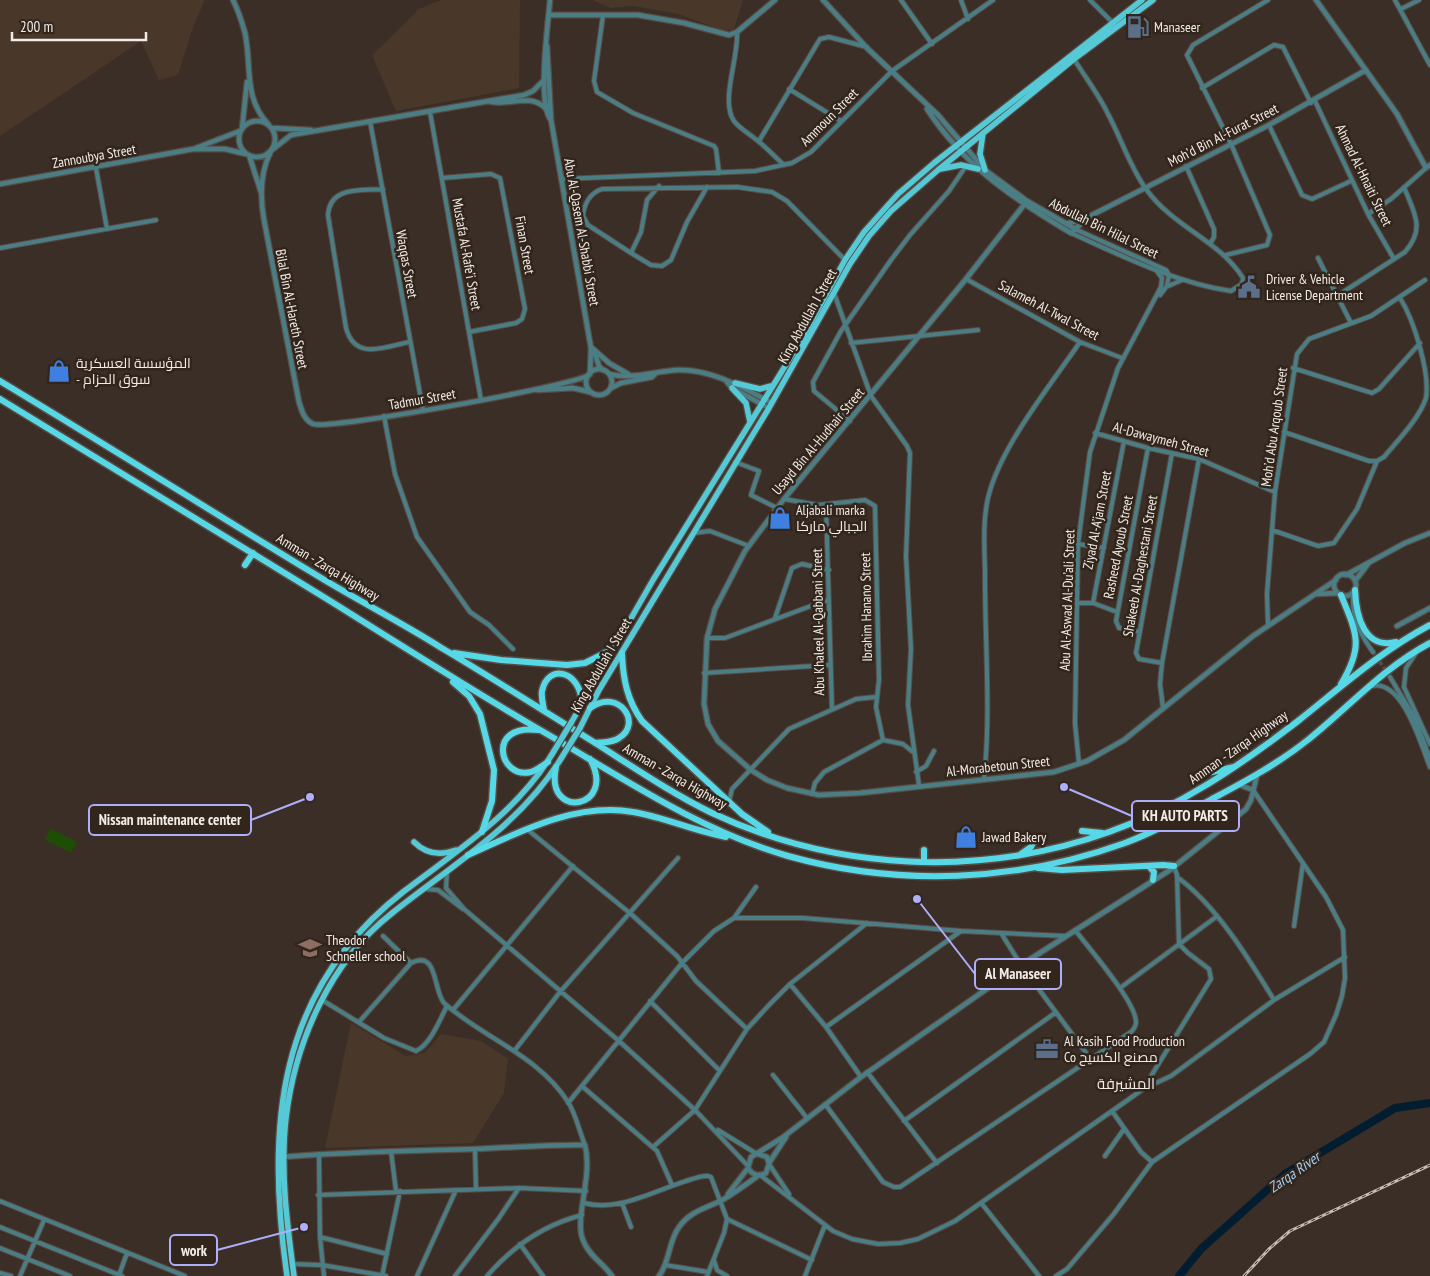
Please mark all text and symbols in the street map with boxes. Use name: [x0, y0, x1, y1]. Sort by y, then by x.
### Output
scale bar: [12, 10, 146, 42]
fuel station icon: Manaseer: [1125, 14, 1151, 40]
text: 200 m: [20, 17, 53, 36]
place label: Manaseer: [1154, 18, 1200, 36]
street label: Ammoun Street: [796, 84, 862, 150]
street label: Moh’d Bin Al-Furat Street: [1165, 99, 1281, 171]
street label: Ahmad Al-Hnaiti Street: [1332, 121, 1397, 229]
street label: Zannoubya Street: [51, 140, 137, 172]
street label: Abu Al-Qasem Al-Shabbi Street: [560, 157, 604, 307]
street label: Abdullah Bin Hilal Street: [1046, 194, 1162, 262]
street label: Mustafa Al-Rafe’i Street: [448, 197, 486, 312]
street label: Finan Street: [511, 215, 539, 276]
street label: Waqqas Street: [392, 228, 422, 300]
street label: Bilal Bin Al-Hareth Street: [272, 248, 312, 371]
street label: King Abdullah I Street: [773, 265, 841, 367]
place label: Driver & Vehicle License Department: [1266, 270, 1363, 304]
public building icon: Driver & Vehicle License Department: [1236, 274, 1262, 300]
street label: Salameh Al-Twal Street: [995, 276, 1103, 344]
place label: المؤسسة العسكرية - سوق الحزام: [76, 354, 191, 389]
shop icon: المؤسسة العسكرية - سوق الحزام: [46, 358, 72, 384]
street label: Moh’d Abu Arqoub Street: [1257, 366, 1291, 488]
street label: Tadmur Street: [387, 384, 457, 414]
street label: Usayd Bin Al-Hudhair Street: [768, 384, 868, 498]
street label: Al-Dawaymeh Street: [1111, 417, 1211, 461]
street label: Ziyad Al-A’jam Street: [1079, 469, 1115, 571]
street label: Rasheed Ayoub Street: [1099, 494, 1137, 600]
street label: Shakeeb Al-Daghestani Street: [1119, 494, 1161, 638]
place label: Aljabali marka الجبالي ماركا: [796, 501, 867, 538]
shop icon: Aljabali marka الجبالي ماركا: [767, 505, 793, 531]
street label: Amman - Zarqa Highway: [273, 529, 383, 605]
street label: Abu Al-Aswad Al-Du’ali Street: [1056, 529, 1078, 671]
street label: Abu Khaleel Al-Qabbani Street: [808, 548, 828, 696]
street label: Ibrahim Hanano Street: [856, 552, 876, 662]
street label: King Abdullah I Street: [567, 614, 635, 715]
street label: Amman - Zarqa Highway: [1185, 706, 1292, 788]
street label: Amman - Zarqa Highway: [620, 739, 731, 813]
street label: Al-Morabetoun Street: [945, 752, 1051, 780]
callout: KH AUTO PARTS: [1132, 801, 1239, 831]
callout: Nissan maintenance center: [89, 805, 251, 835]
text: KH AUTO PARTS: [1142, 806, 1228, 825]
text: Nissan maintenance center: [99, 810, 242, 829]
shop icon: Jawad Bakery: [953, 824, 979, 850]
place label: Jawad Bakery: [981, 828, 1047, 846]
place label: Theodor Schneller school: [326, 931, 406, 965]
school or university icon: Theodor Schneller school: [297, 935, 323, 961]
callout: Al Manaseer: [975, 959, 1061, 989]
text: Al Manaseer: [984, 964, 1052, 983]
place label: Al Kasih Food Production Co مصنع الكسيح: [1064, 1032, 1185, 1066]
office icon: Al Kasih Food Production Co مصنع الكسيح: [1034, 1036, 1060, 1062]
district label: المشيرفة: [1097, 1074, 1155, 1093]
water label: Zarqa River: [1265, 1146, 1325, 1197]
callout: work: [170, 1235, 217, 1265]
text: work: [180, 1241, 208, 1260]

